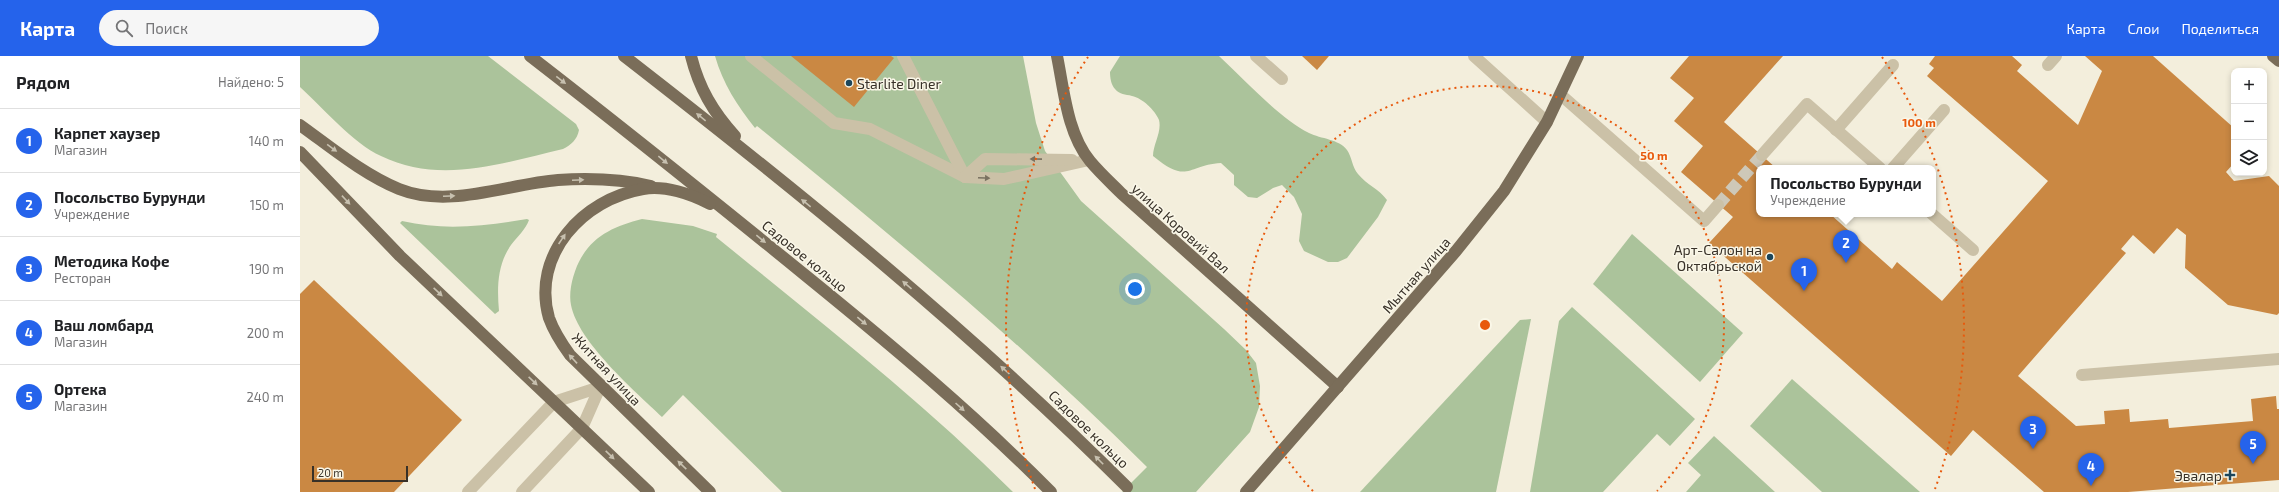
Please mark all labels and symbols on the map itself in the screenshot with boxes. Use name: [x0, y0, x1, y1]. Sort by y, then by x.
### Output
place label: Starlite Diner: [857, 75, 941, 92]
one-way arrow: [556, 76, 567, 84]
marker: Starlite Diner: [844, 78, 854, 88]
one-way arrow: [696, 112, 707, 121]
text: 100 m: [1902, 115, 1936, 129]
one-way arrow: [326, 144, 337, 152]
text: 50 m: [1640, 148, 1668, 162]
one-way arrow: [658, 156, 669, 164]
one-way arrow: [1029, 156, 1042, 162]
one-way arrow: [978, 175, 990, 182]
one-way arrow: [572, 176, 584, 183]
street label: улица Коровий Вал: [1128, 179, 1234, 277]
one-way arrow: [443, 192, 455, 199]
one-way arrow: [341, 196, 350, 205]
one-way arrow: [801, 198, 812, 207]
street label: Садовое кольцо: [759, 216, 851, 296]
pin: 2: [1833, 230, 1859, 263]
one-way arrow: [558, 234, 566, 244]
street label: Мытная улица: [1378, 234, 1454, 316]
one-way arrow: [756, 235, 766, 244]
place label: Арт-Салон на Октябрьской: [1674, 241, 1762, 274]
marker: Арт-Салон на Октябрьской: [1765, 252, 1775, 262]
pin: 1: [1791, 258, 1817, 291]
your location: [1125, 279, 1145, 299]
one-way arrow: [902, 280, 912, 290]
one-way arrow: [433, 288, 443, 297]
one-way arrow: [856, 317, 867, 326]
centre of rings: [1478, 318, 1492, 332]
street label: Житная улица: [569, 329, 645, 409]
one-way arrow: [569, 354, 578, 364]
one-way arrow: [1000, 366, 1010, 375]
one-way arrow: [528, 376, 538, 386]
street label: Садовое кольцо: [1045, 386, 1133, 472]
one-way arrow: [955, 402, 965, 411]
pin: 3: [2020, 416, 2046, 449]
pin: 5: [2240, 431, 2266, 464]
one-way arrow: [605, 450, 615, 460]
pin: 4: [2078, 453, 2104, 486]
one-way arrow: [1095, 455, 1104, 465]
one-way arrow: [677, 460, 687, 470]
scale bar: [312, 464, 408, 483]
place label: Эвалар: [2175, 467, 2222, 484]
marker: Эвалар: [2225, 470, 2235, 480]

